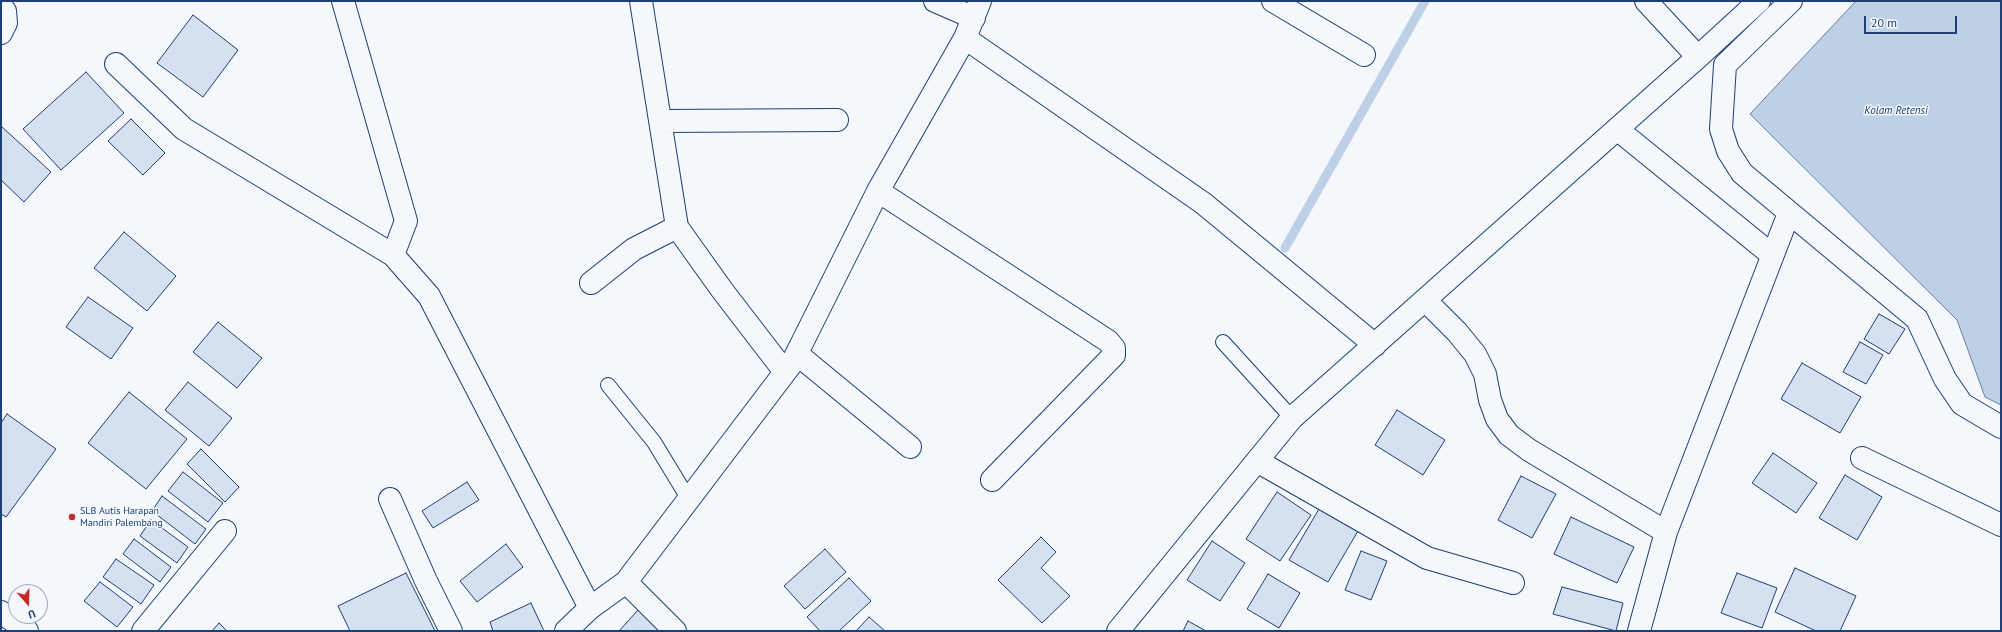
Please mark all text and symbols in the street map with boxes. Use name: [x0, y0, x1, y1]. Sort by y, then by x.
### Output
scale bar: [1866, 8, 1959, 34]
text: 20 m: [1871, 15, 1897, 30]
water label: Kolam Retensi: [1864, 104, 1928, 118]
place label: SLB Autis Harapan Mandiri Palembang: [80, 505, 163, 528]
marker: SLB Autis Harapan Mandiri Palembang: [67, 512, 77, 522]
north arrow: [8, 584, 48, 624]
text: U: [26, 607, 37, 622]

